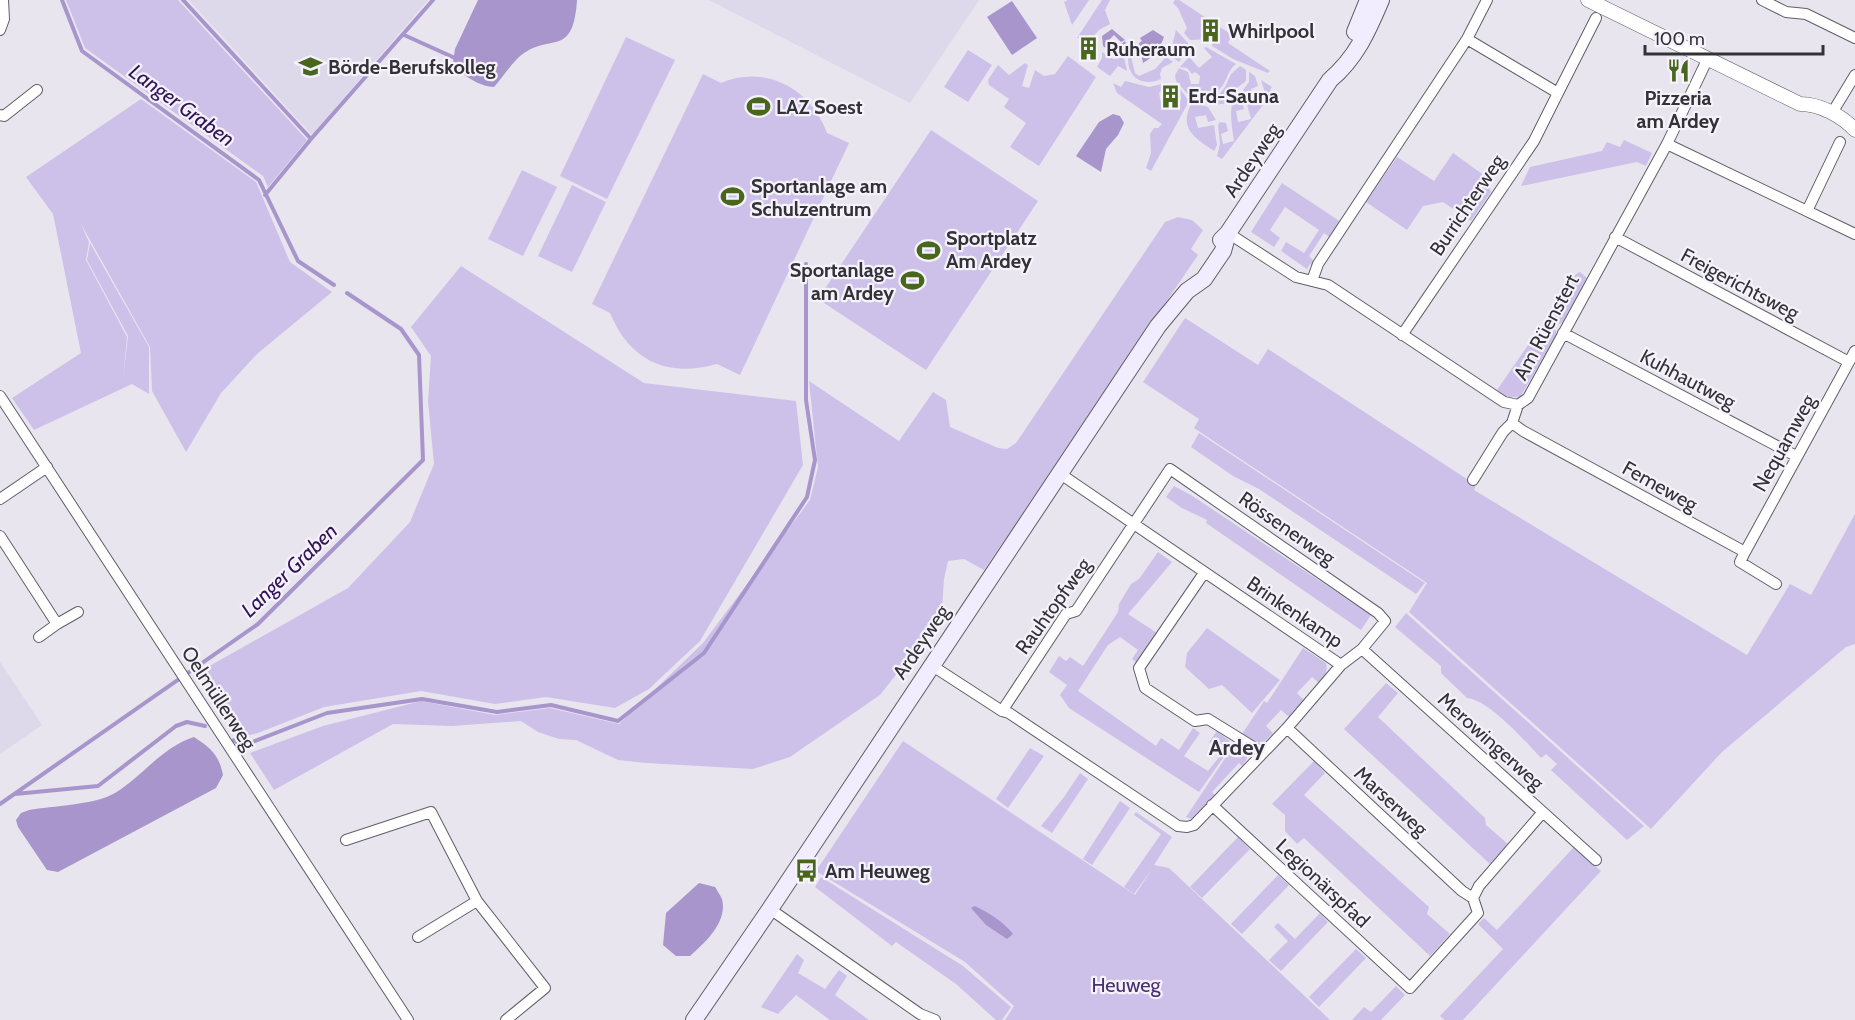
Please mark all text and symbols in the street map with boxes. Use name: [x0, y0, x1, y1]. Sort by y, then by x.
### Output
building icon: Whirlpool: [1197, 18, 1223, 44]
scale bar: [1645, 18, 1824, 56]
place label: Whirlpool: [1228, 19, 1314, 43]
text: 100 m: [1654, 28, 1705, 50]
building icon: Ruheraum: [1075, 36, 1101, 62]
place label: Ruheraum: [1106, 37, 1195, 61]
school or university icon: Börde-Berufskolleg: [297, 54, 323, 80]
place label: Börde-Berufskolleg: [328, 55, 496, 79]
water label: Langer Graben: [125, 58, 239, 152]
restaurant icon: Pizzeria am Ardey: [1665, 58, 1691, 84]
building icon: Erd-Sauna: [1157, 83, 1183, 109]
place label: Erd-Sauna: [1188, 84, 1279, 108]
place label: Pizzeria am Ardey: [1636, 86, 1720, 133]
sports icon: LAZ Soest: [745, 94, 771, 120]
place label: LAZ Soest: [776, 95, 863, 119]
street label: Ardeyweg: [1218, 117, 1286, 202]
street label: Burrichterweg: [1424, 149, 1510, 260]
place label: Sportanlage am Schulzentrum: [751, 174, 887, 221]
sports icon: Sportanlage am Schulzentrum: [720, 184, 746, 210]
place label: Sportplatz Am Ardey: [946, 226, 1037, 273]
sports icon: Sportplatz Am Ardey: [915, 237, 941, 263]
street label: Freigerichtsweg: [1677, 243, 1804, 326]
place label: Sportanlage am Ardey: [790, 258, 894, 305]
sports icon: Sportanlage am Ardey: [899, 268, 925, 294]
street label: Am Rüenstert: [1508, 270, 1584, 384]
street label: Kuhhautweg: [1636, 344, 1741, 415]
street label: Nequamweg: [1748, 389, 1821, 496]
street label: Femeweg: [1618, 456, 1703, 517]
street label: Rössenerweg: [1234, 486, 1341, 570]
water label: Langer Graben: [236, 518, 342, 622]
street label: Rauhtopfweg: [1010, 553, 1096, 659]
street label: Brinkenkamp: [1242, 571, 1348, 653]
street label: Ardeyweg: [887, 599, 955, 684]
street label: Oelmüllerweg: [177, 642, 262, 755]
street label: Merowingerweg: [1433, 687, 1550, 796]
district label: Ardey: [1209, 734, 1265, 761]
street label: Marserweg: [1349, 761, 1433, 842]
street label: Legionärspfad: [1271, 834, 1375, 932]
bus stop icon: Am Heuweg: [794, 858, 820, 884]
place label: Am Heuweg: [825, 859, 930, 883]
park label: Heuweg: [1091, 973, 1162, 997]

